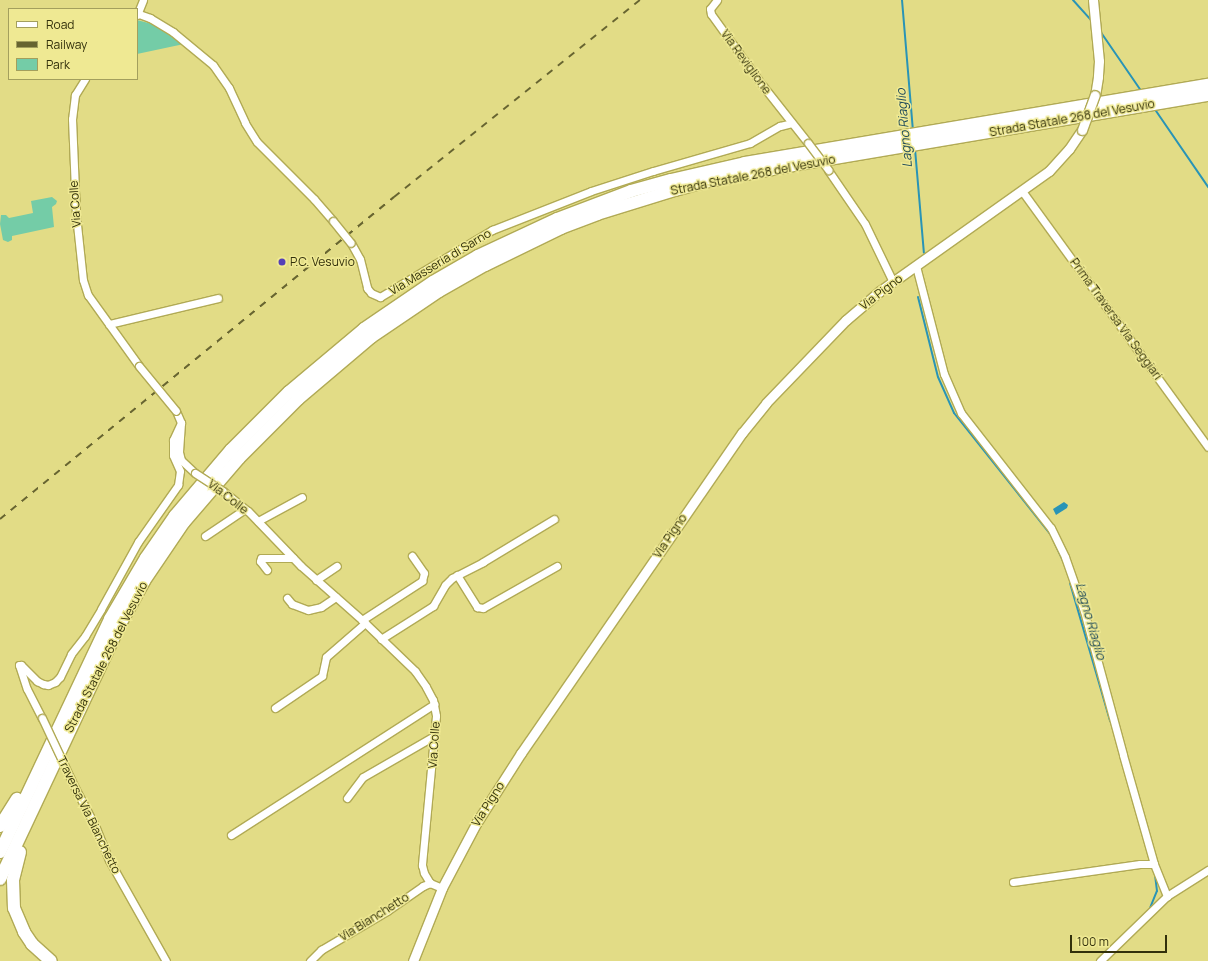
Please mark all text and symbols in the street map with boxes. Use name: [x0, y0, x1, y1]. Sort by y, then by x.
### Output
legend: [8, 8, 138, 80]
text: Road: [46, 16, 74, 33]
street label: Via Reviglione: [718, 27, 774, 97]
text: Railway: [46, 36, 87, 53]
text: Park: [46, 56, 70, 73]
water label: Lagno Riaglio: [893, 88, 915, 168]
street label: Strada Statale 268 del Vesuvio: [988, 96, 1156, 140]
street label: Strada Statale 268 del Vesuvio: [669, 152, 837, 198]
street label: Via Colle: [66, 180, 84, 228]
street label: Via Masseria di Sarno: [386, 226, 494, 298]
place label: P.C. Vesuvio: [290, 255, 355, 269]
street label: Prima Traversa Via Seggiari: [1067, 255, 1165, 383]
marker: P.C. Vesuvio: [277, 257, 287, 267]
street label: Via Pigno: [857, 271, 905, 313]
street label: Via Colle: [205, 477, 251, 517]
street label: Via Pigno: [650, 511, 690, 561]
street label: Strada Statale 268 del Vesuvio: [62, 579, 150, 735]
water label: Lagno Riaglio: [1073, 581, 1109, 661]
street label: Via Colle: [425, 721, 443, 769]
street label: Traversa Via Bianchetto: [54, 754, 124, 876]
street label: Via Pigno: [469, 779, 507, 829]
street label: Via Bianchetto: [336, 890, 412, 944]
scale bar: [1072, 927, 1169, 953]
text: 100 m: [1077, 933, 1109, 950]

